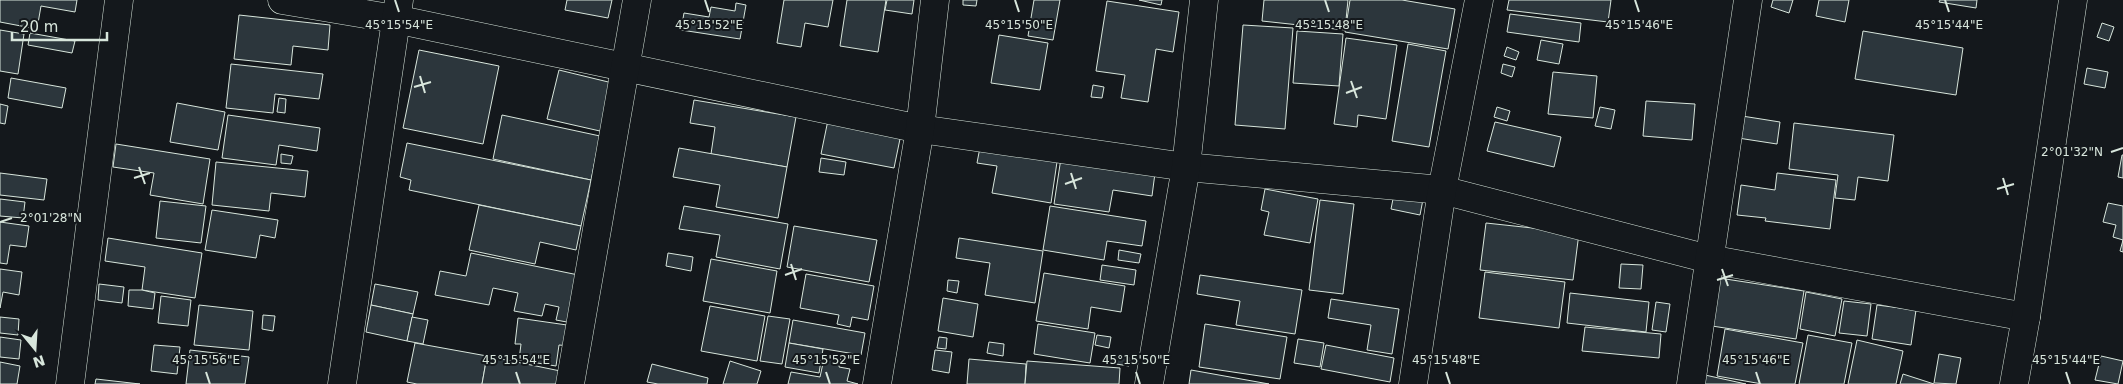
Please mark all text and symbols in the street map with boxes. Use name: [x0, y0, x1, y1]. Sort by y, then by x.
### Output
scale bar: [12, 10, 108, 42]
text: 20 m: [20, 18, 58, 36]
text: 45°15'54"E: [365, 18, 433, 32]
text: 45°15'52"E: [675, 18, 743, 32]
text: 45°15'50"E: [985, 18, 1053, 32]
text: 45°15'48"E: [1295, 18, 1363, 32]
text: 45°15'46"E: [1605, 18, 1673, 32]
text: 45°15'44"E: [1915, 18, 1983, 32]
text: 2°01'32"N: [2041, 145, 2103, 159]
text: 2°01'28"N: [20, 211, 82, 225]
north arrow: [10, 324, 60, 374]
text: N: [31, 352, 47, 371]
text: 45°15'56"E: [172, 353, 240, 367]
text: 45°15'54"E: [482, 353, 550, 367]
text: 45°15'52"E: [792, 353, 860, 367]
text: 45°15'50"E: [1102, 353, 1170, 367]
text: 45°15'48"E: [1412, 353, 1480, 367]
text: 45°15'46"E: [1722, 353, 1790, 367]
text: 45°15'44"E: [2032, 353, 2100, 367]

